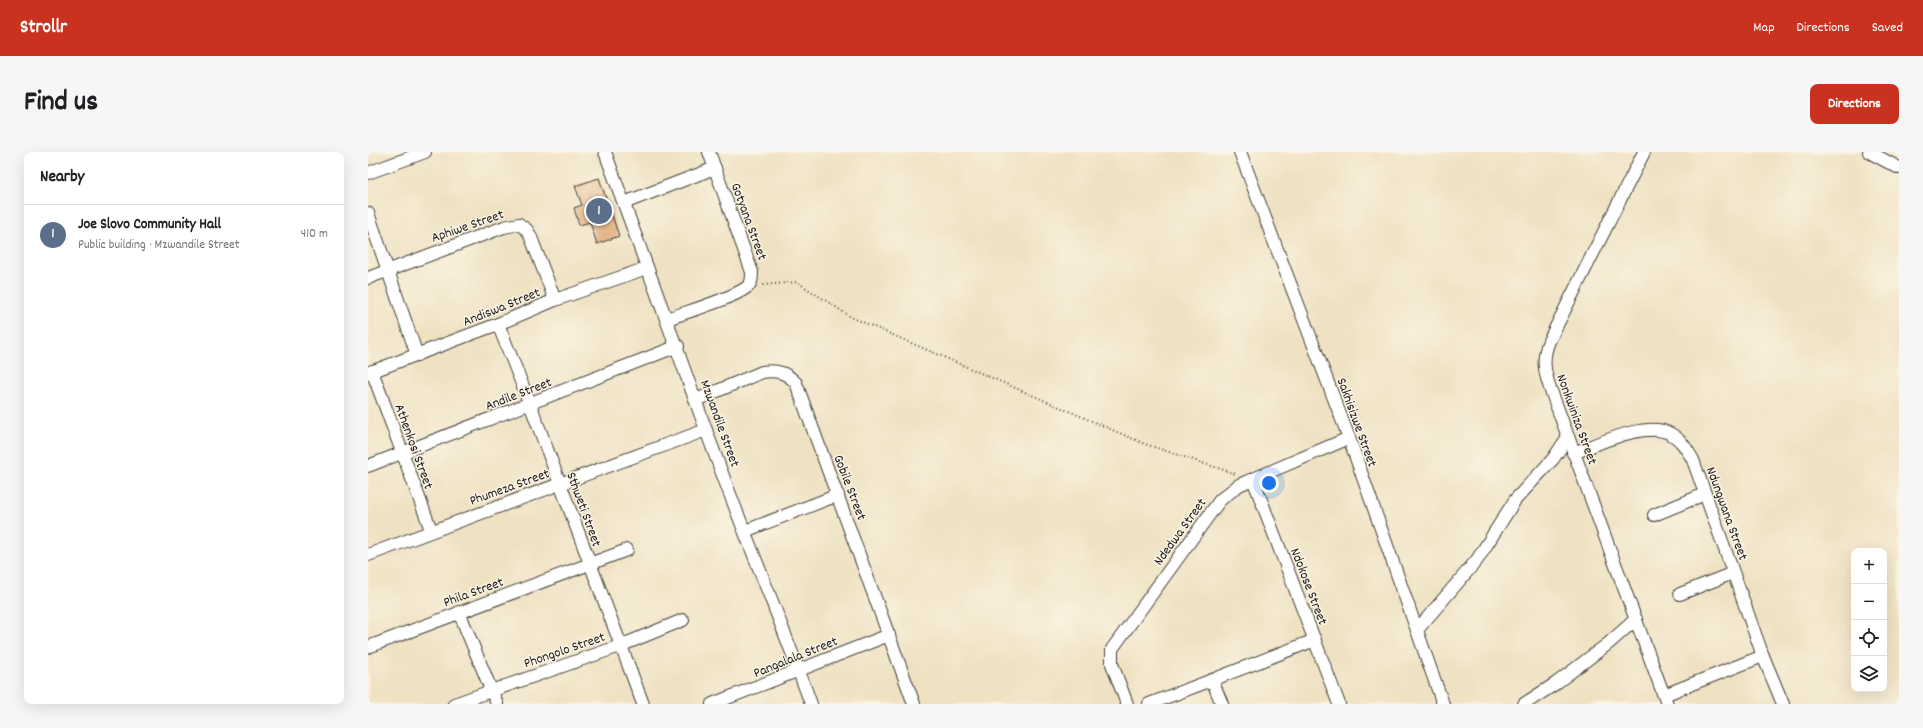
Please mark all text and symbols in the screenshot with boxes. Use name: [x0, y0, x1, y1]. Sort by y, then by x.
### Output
text: Strollr: [20, 15, 67, 42]
text: Map: [1753, 18, 1775, 38]
text: Directions: [1797, 18, 1850, 38]
text: Saved: [1872, 18, 1903, 38]
text: Find us: [24, 84, 98, 124]
button: Directions: [1810, 84, 1899, 124]
text: Nearby: [40, 166, 84, 190]
street label: Gotyana Street: [725, 180, 771, 263]
pin: 1: [586, 196, 612, 226]
street label: Aphiwe Street: [429, 205, 507, 249]
text: Joe Slovo Community Hall: [78, 214, 221, 236]
text: 1: [52, 225, 54, 244]
text: 410 m: [301, 225, 328, 244]
text: Public building · Mzwandile Street: [78, 236, 240, 255]
street label: Andiswa Street: [460, 283, 543, 332]
street label: Nonkwiniza Street: [1550, 372, 1602, 468]
street label: Andile Street: [482, 373, 555, 417]
street label: Sakhisizwe Street: [1331, 375, 1382, 470]
street label: Mzwandile Street: [694, 377, 744, 470]
street label: Athenkosi Street: [388, 401, 438, 492]
street label: Gobile Street: [827, 452, 871, 523]
street label: Phumeza Street: [467, 464, 552, 512]
street label: Ndungwana Street: [1700, 464, 1752, 563]
street label: Sthweti Street: [560, 470, 606, 550]
your location: [1259, 473, 1279, 493]
street label: Ndedwa Street: [1149, 494, 1212, 570]
street label: Ndokose Street: [1284, 545, 1332, 628]
map controls: [1851, 548, 1887, 692]
button: +: [1851, 548, 1887, 584]
street label: Phila Street: [441, 573, 506, 613]
button: −: [1851, 584, 1887, 620]
button: locate: [1851, 620, 1887, 656]
street label: Phongolo Street: [521, 628, 608, 674]
street label: Pangalala Street: [751, 632, 841, 684]
button: layers: [1851, 656, 1887, 692]

